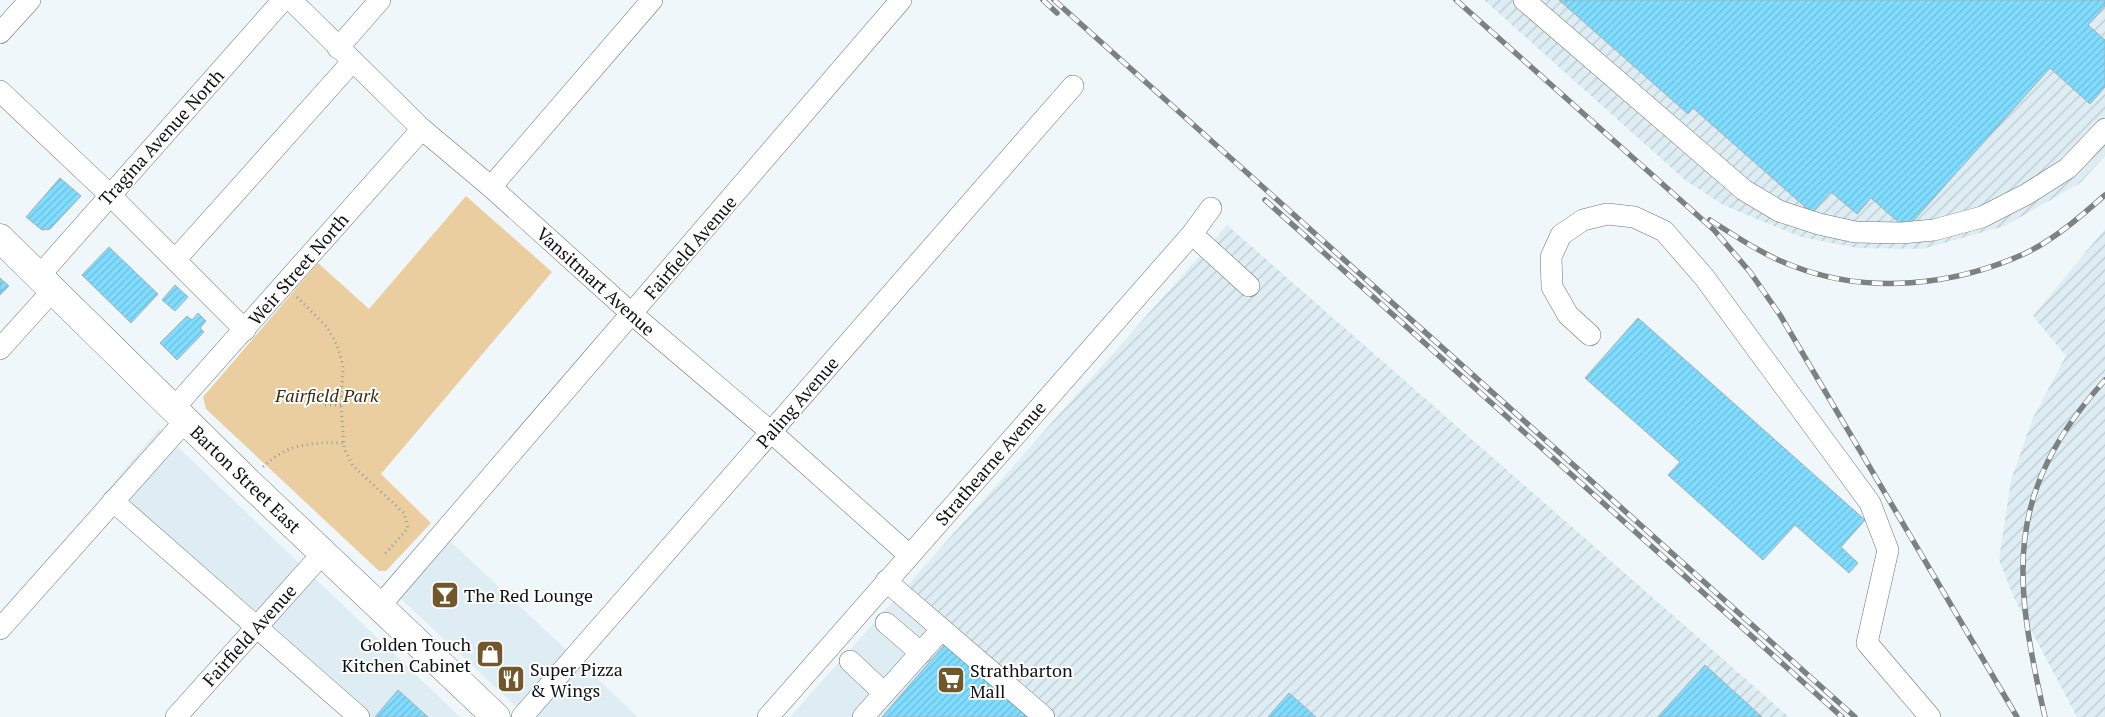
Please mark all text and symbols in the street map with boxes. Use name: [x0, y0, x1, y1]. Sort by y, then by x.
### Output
street label: Tragina Avenue North: [93, 63, 229, 210]
street label: Fairfield Avenue: [638, 190, 742, 304]
street label: Weir Street North: [243, 208, 354, 330]
street label: Vansitmart Avenue: [532, 221, 660, 341]
street label: Paling Avenue: [751, 351, 843, 453]
park label: Fairfield Park: [274, 383, 379, 407]
street label: Strathearne Avenue: [929, 396, 1051, 530]
street label: Barton Street East: [185, 420, 307, 538]
street label: Fairfield Avenue: [197, 579, 301, 691]
bar icon: The Red Lounge: [430, 580, 460, 610]
place label: The Red Lounge: [464, 583, 593, 607]
place label: Golden Touch Kitchen Cabinet: [342, 632, 471, 677]
shop icon: Golden Touch Kitchen Cabinet: [475, 639, 505, 669]
place label: Super Pizza & Wings: [530, 657, 623, 702]
place label: Strathbarton Mall: [970, 658, 1073, 703]
restaurant icon: Super Pizza & Wings: [496, 664, 526, 694]
supermarket icon: Strathbarton Mall: [936, 665, 966, 695]

